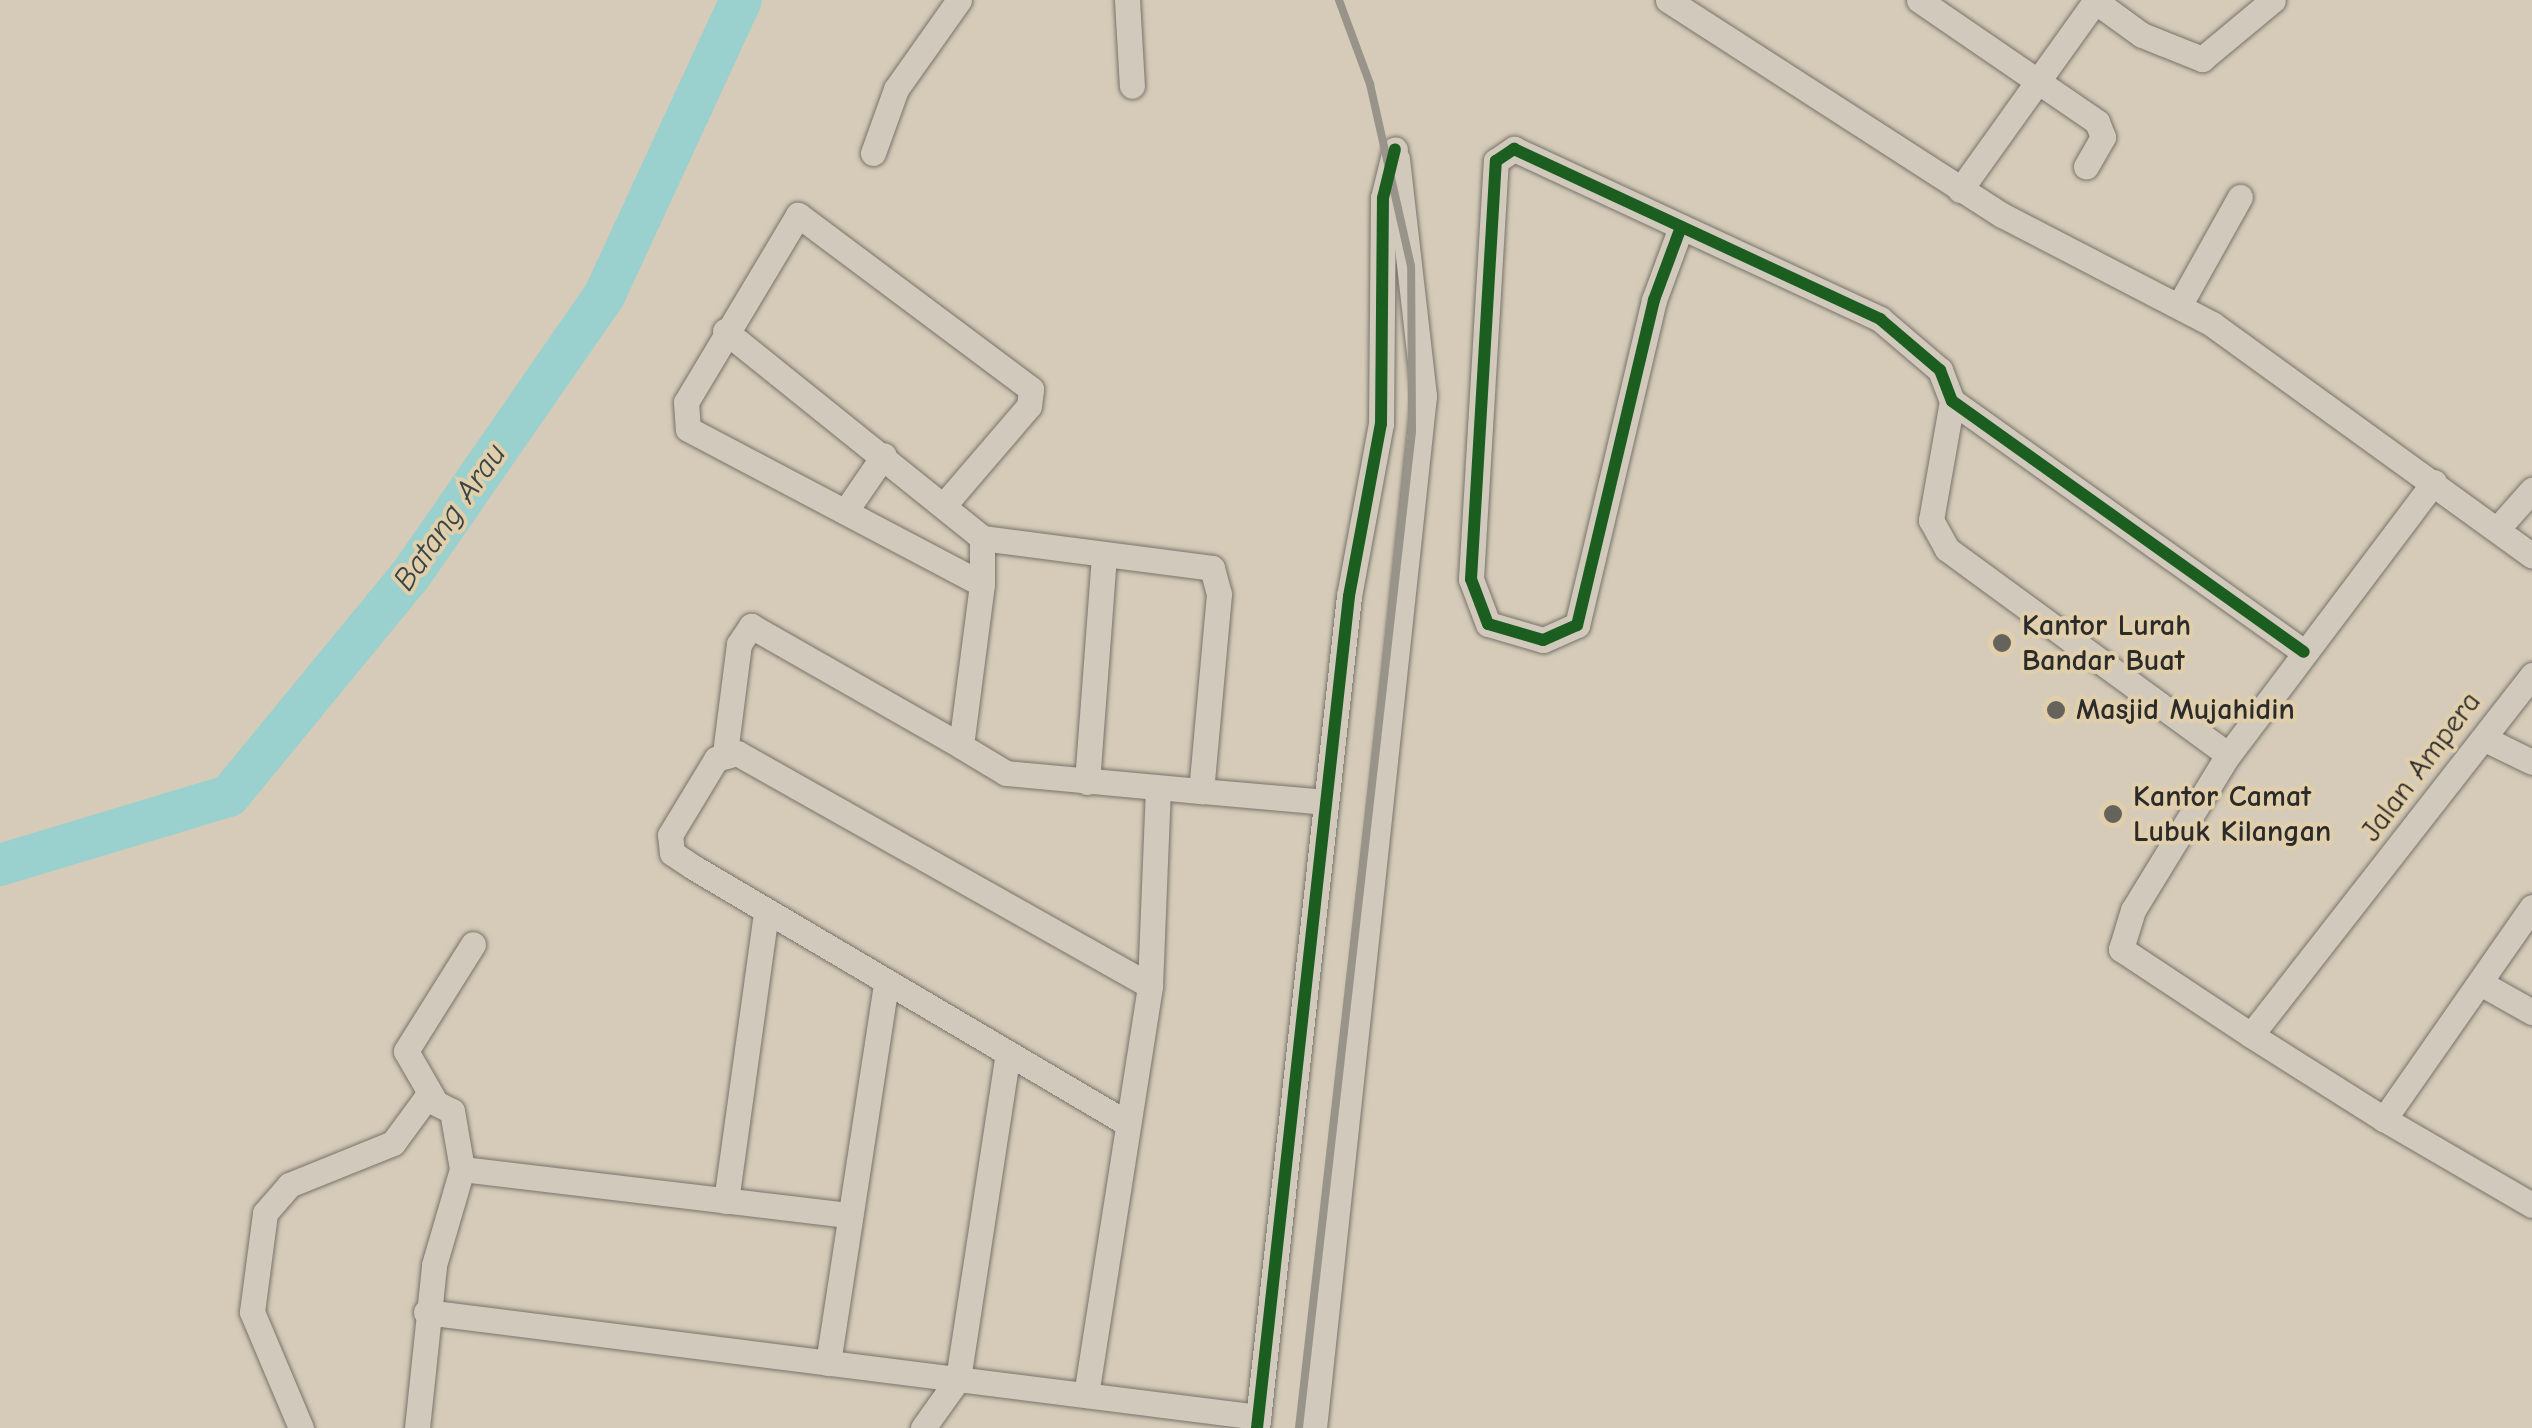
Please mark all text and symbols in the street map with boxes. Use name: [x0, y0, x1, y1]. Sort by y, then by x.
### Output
water label: Batang Arau: [385, 436, 515, 598]
place label: Kantor Lurah Bandar Buat: [2022, 608, 2191, 678]
marker: Kantor Lurah Bandar Buat: [1991, 632, 2013, 654]
street label: Jalan Ampera: [2353, 685, 2489, 849]
place label: Masjid Mujahidin: [2076, 692, 2295, 728]
marker: Masjid Mujahidin: [2045, 699, 2067, 721]
place label: Kantor Camat Lubuk Kilangan: [2133, 779, 2331, 850]
marker: Kantor Camat Lubuk Kilangan: [2102, 803, 2124, 825]

